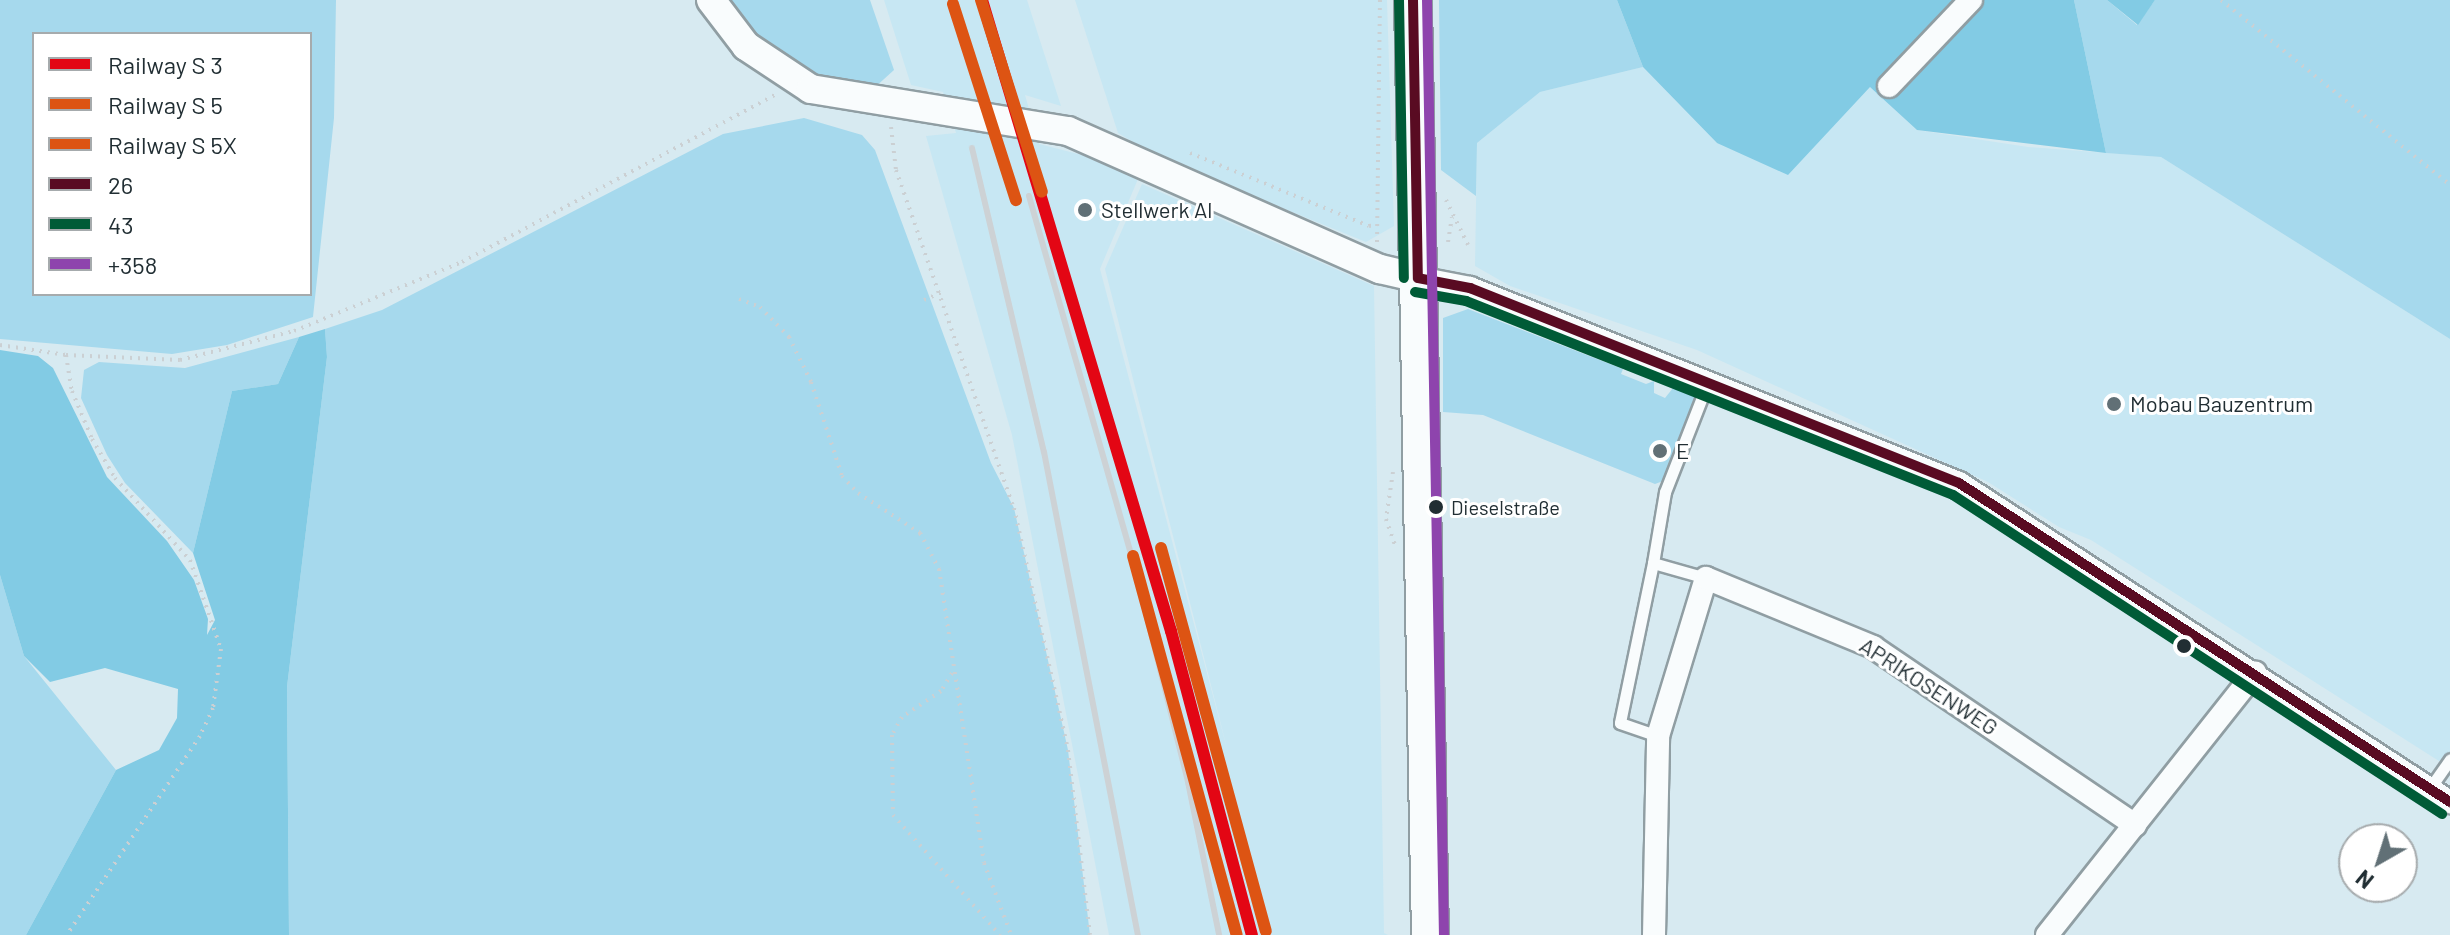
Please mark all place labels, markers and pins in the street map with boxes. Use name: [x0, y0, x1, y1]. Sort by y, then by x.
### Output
place label: Stellwerk Al: [1101, 197, 1212, 223]
marker: Stellwerk Al: [1076, 201, 1094, 219]
place label: Mobau Bauzentrum: [2130, 391, 2313, 417]
marker: Mobau Bauzentrum: [2105, 395, 2123, 413]
place label: E: [1676, 438, 1689, 464]
marker: E: [1651, 442, 1669, 460]
place label: Dieselstraße: [1451, 495, 1560, 519]
marker: Dieselstraße: [1428, 499, 1444, 515]
unlabelled marker: [2176, 638, 2192, 654]

